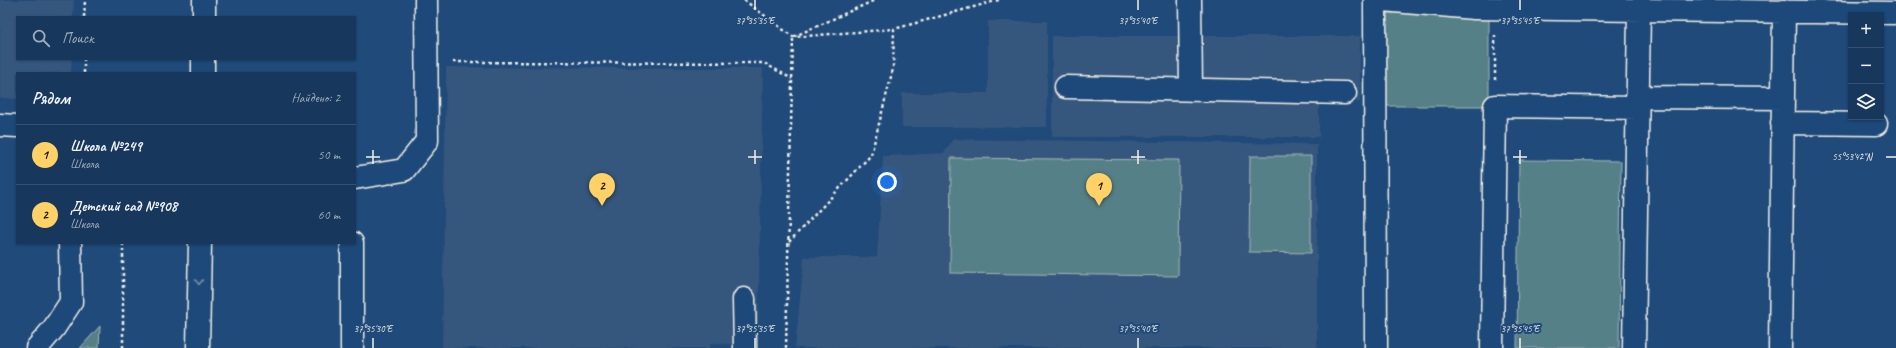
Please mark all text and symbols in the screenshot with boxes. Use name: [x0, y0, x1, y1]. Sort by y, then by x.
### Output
map controls: [1848, 12, 1884, 120]
button: +: [1848, 12, 1884, 48]
text: 37°35'35"E: [736, 14, 776, 27]
text: 37°35'40"E: [1119, 14, 1159, 27]
text: 37°35'45"E: [1501, 14, 1541, 27]
search box: [16, 16, 356, 60]
icon: search: [30, 27, 52, 49]
text: Поиск: [62, 29, 94, 48]
button: −: [1848, 48, 1884, 84]
button: layers: [1848, 84, 1884, 120]
text: Рядом: [32, 88, 70, 109]
text: Найдено: 2: [292, 90, 340, 106]
text: Школа №249: [70, 137, 142, 156]
text: 1: [42, 147, 48, 163]
text: 50 m: [318, 147, 340, 163]
text: 55°53'42"N: [1832, 150, 1874, 163]
text: Школа: [70, 156, 99, 172]
your location: [877, 172, 897, 192]
pin: 2: [589, 173, 615, 206]
pin: 1: [1086, 173, 1112, 206]
text: Детский сад №908: [70, 197, 177, 216]
text: 2: [42, 207, 48, 223]
text: 60 m: [318, 207, 340, 223]
text: Школа: [70, 216, 99, 232]
one-way arrow: [195, 279, 204, 285]
text: 37°35'30"E: [354, 322, 394, 335]
text: 37°35'35"E: [736, 322, 776, 335]
text: 37°35'40"E: [1119, 322, 1159, 335]
text: 37°35'45"E: [1501, 322, 1541, 335]

